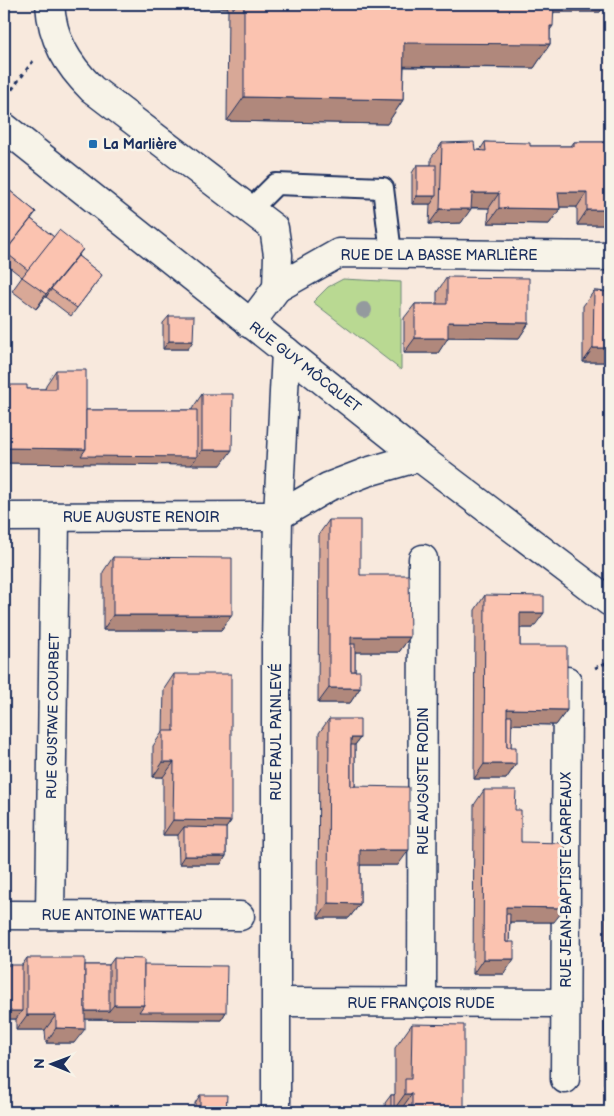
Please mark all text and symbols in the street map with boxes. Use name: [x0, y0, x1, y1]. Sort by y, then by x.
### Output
place label: La Marlière: [103, 136, 177, 153]
marker: La Marlière: [87, 138, 99, 150]
street label: RUE DE LA BASSE MARLIÈRE: [341, 246, 537, 264]
street label: RUE GUY MÔCQUET: [246, 317, 365, 416]
street label: RUE AUGUSTE RENOIR: [63, 509, 219, 526]
street label: RUE GUSTAVE COURBET: [43, 632, 63, 799]
street label: RUE PAUL PAINLEVÉ: [267, 663, 285, 801]
street label: RUE AUGUSTE RODIN: [415, 707, 432, 855]
street label: RUE JEAN-BAPTISTE CARPEAUX: [558, 772, 575, 988]
street label: RUE ANTOINE WATTEAU: [41, 907, 203, 924]
street label: RUE FRANÇOIS RUDE: [347, 995, 495, 1012]
north arrow: [28, 1038, 78, 1088]
text: N: [31, 1058, 48, 1069]

